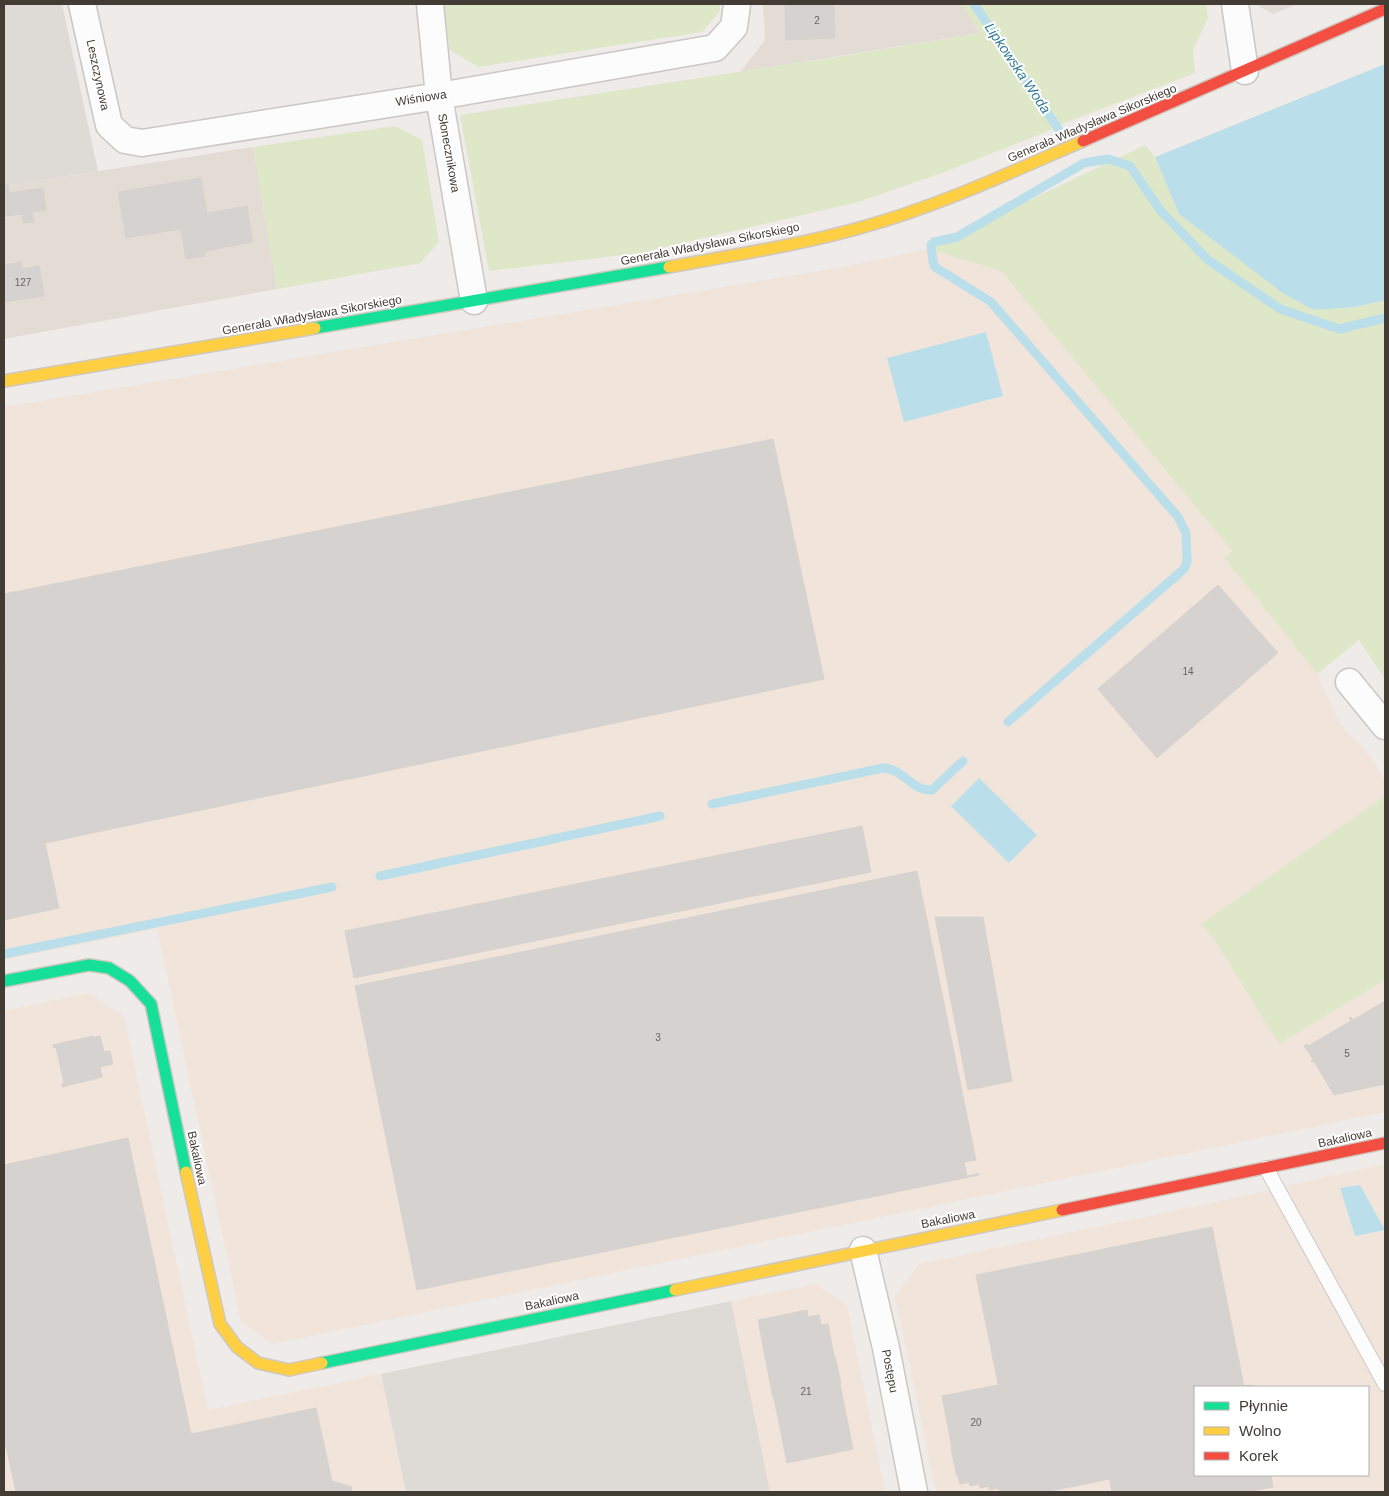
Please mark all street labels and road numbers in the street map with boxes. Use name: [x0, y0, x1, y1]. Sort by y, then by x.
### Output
street label: Leszczynowa: [84, 38, 112, 112]
street label: Generała Władysława Sikorskiego: [1005, 81, 1179, 165]
street label: Wiśniowa: [395, 87, 448, 109]
street label: Słonecznikowa: [435, 112, 463, 194]
street label: Generała Władysława Sikorskiego: [619, 220, 801, 268]
street label: Generała Władysława Sikorskiego: [221, 292, 403, 338]
street label: Bakaliowa: [1317, 1125, 1374, 1151]
street label: Bakaliowa: [184, 1130, 210, 1187]
street label: Bakaliowa: [920, 1207, 976, 1231]
street label: Bakaliowa: [524, 1288, 581, 1314]
street label: Postępu: [879, 1348, 901, 1394]

